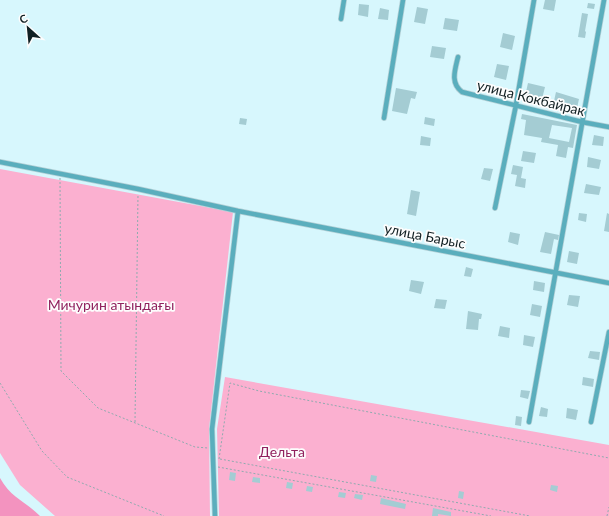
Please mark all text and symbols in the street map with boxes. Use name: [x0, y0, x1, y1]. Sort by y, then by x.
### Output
north arrow: [8, 8, 48, 48]
text: С: [17, 11, 30, 26]
street label: улица Кокбайрак: [475, 76, 588, 119]
street label: улица Барыс: [383, 219, 467, 252]
park label: Мичурин атындағы: [48, 296, 174, 313]
park label: Дельта: [259, 443, 305, 460]

